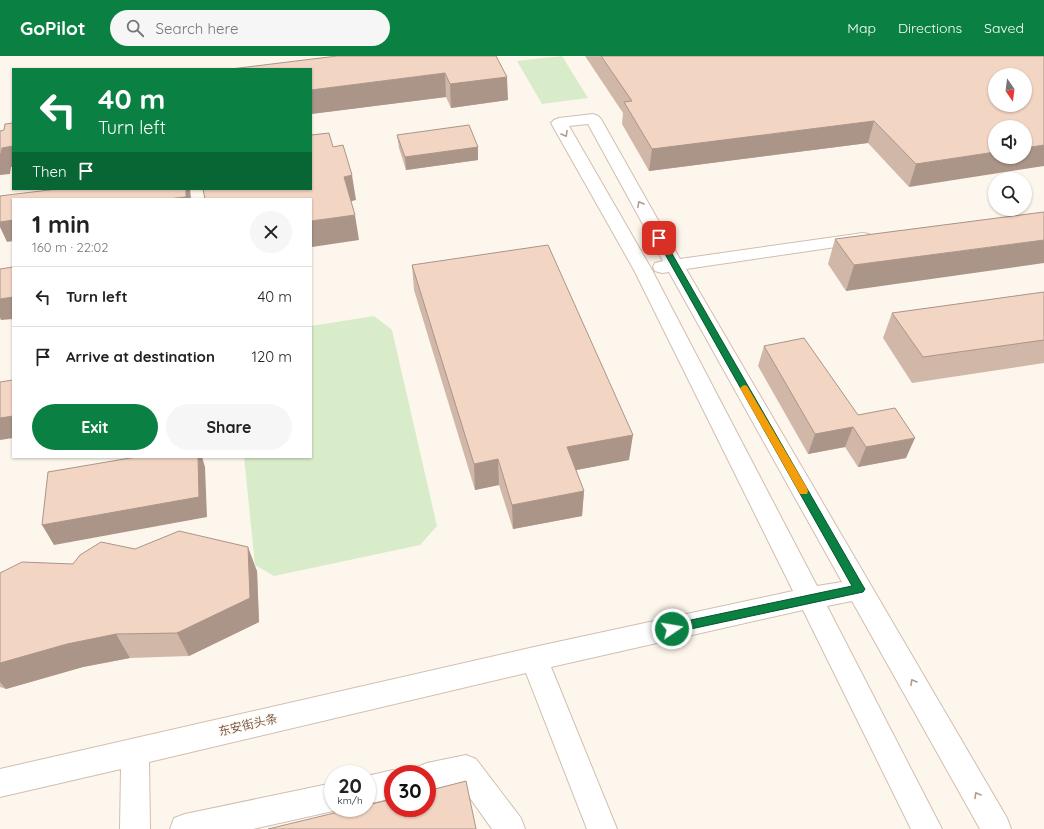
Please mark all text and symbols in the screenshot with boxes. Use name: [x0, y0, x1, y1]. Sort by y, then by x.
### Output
search box: [110, 10, 390, 46]
text: GoPilot: [20, 16, 86, 40]
icon: search: [124, 17, 146, 39]
text: Search here: [156, 19, 238, 38]
text: Map: [847, 19, 876, 37]
text: Directions: [898, 19, 962, 37]
text: Saved: [984, 19, 1024, 37]
north arrow: [988, 68, 1032, 112]
map controls: [988, 68, 1032, 216]
text: 40 m: [98, 81, 165, 116]
icon: left: [32, 84, 84, 136]
text: Turn left: [98, 116, 166, 139]
button: sound: [988, 120, 1032, 164]
one-way arrow: [560, 130, 567, 137]
icon: arrive: [75, 160, 97, 182]
text: Then: [32, 162, 67, 181]
button: search: [988, 172, 1032, 216]
one-way arrow: [638, 201, 645, 208]
text: 1 min: [32, 209, 90, 239]
button: close: [250, 211, 292, 253]
pin: [642, 221, 676, 255]
icon: arrive: [648, 227, 670, 249]
text: 160 m · 22:02: [32, 239, 108, 255]
icon: left: [32, 286, 54, 308]
text: Turn left: [66, 287, 128, 306]
text: 40 m: [257, 287, 292, 306]
icon: arrive: [32, 346, 54, 368]
text: Arrive at destination: [66, 347, 215, 366]
text: 120 m: [251, 347, 292, 366]
button: Exit: [32, 404, 158, 450]
button: Share: [166, 404, 292, 450]
position arrow: [651, 608, 693, 650]
one-way arrow: [910, 679, 917, 686]
street label: 东安街头条: [217, 710, 279, 739]
speed limit sign: 30: [384, 765, 436, 817]
text: 20: [338, 773, 362, 798]
one-way arrow: [975, 792, 982, 799]
text: km/h: [337, 794, 363, 807]

